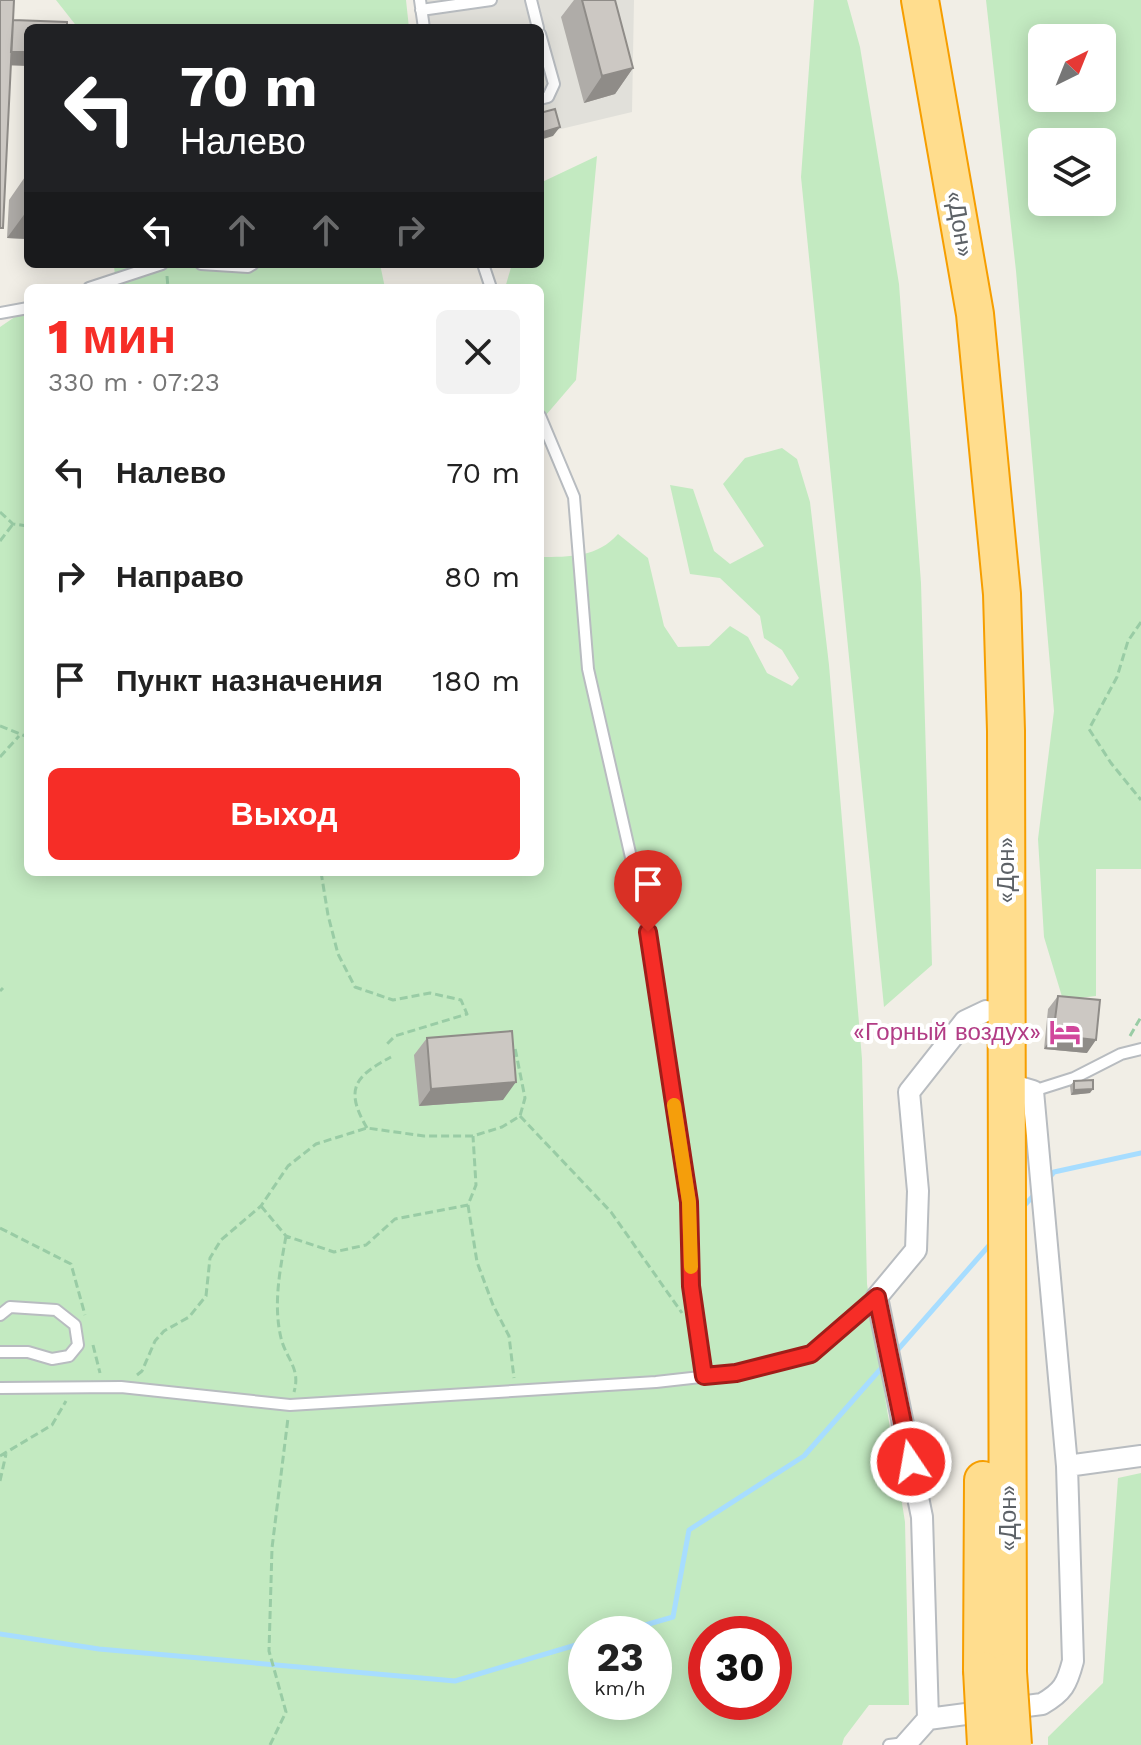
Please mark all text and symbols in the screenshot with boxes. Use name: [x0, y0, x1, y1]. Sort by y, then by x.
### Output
north arrow: [1028, 24, 1116, 112]
map controls: [1028, 24, 1116, 216]
text: 70 m: [180, 54, 317, 120]
icon: left: [48, 56, 152, 160]
text: Налево: [180, 121, 306, 163]
button: layers: [1028, 128, 1116, 216]
street label: «Дон»: [940, 189, 980, 259]
icon: left: [136, 208, 180, 252]
icon: ahead: [220, 208, 264, 252]
icon: ahead: [304, 208, 348, 252]
icon: right: [388, 208, 432, 252]
text: 1 мин: [48, 308, 176, 365]
button: close: [436, 310, 520, 394]
text: 330 m · 07:23: [48, 367, 220, 397]
icon: left: [48, 450, 92, 494]
text: Налево: [116, 455, 226, 490]
text: 70 m: [446, 455, 520, 490]
icon: right: [48, 554, 92, 598]
text: Направо: [116, 559, 244, 594]
text: 80 m: [444, 559, 520, 594]
icon: arrive: [48, 658, 92, 702]
text: Пункт назначения: [116, 663, 383, 698]
text: 180 m: [432, 663, 520, 698]
button: Выход: [48, 768, 520, 860]
street label: «Дон»: [992, 837, 1020, 903]
pin: [614, 850, 682, 932]
icon: arrive: [626, 862, 670, 906]
hotel icon: «Горный воздух»: [1048, 1015, 1082, 1049]
place label: «Горный воздух»: [853, 1018, 1041, 1046]
position arrow: [869, 1420, 953, 1504]
street label: «Дон»: [994, 1485, 1022, 1551]
speed limit sign: 30: [688, 1616, 792, 1720]
text: 23: [596, 1634, 644, 1681]
text: km/h: [594, 1676, 646, 1700]

